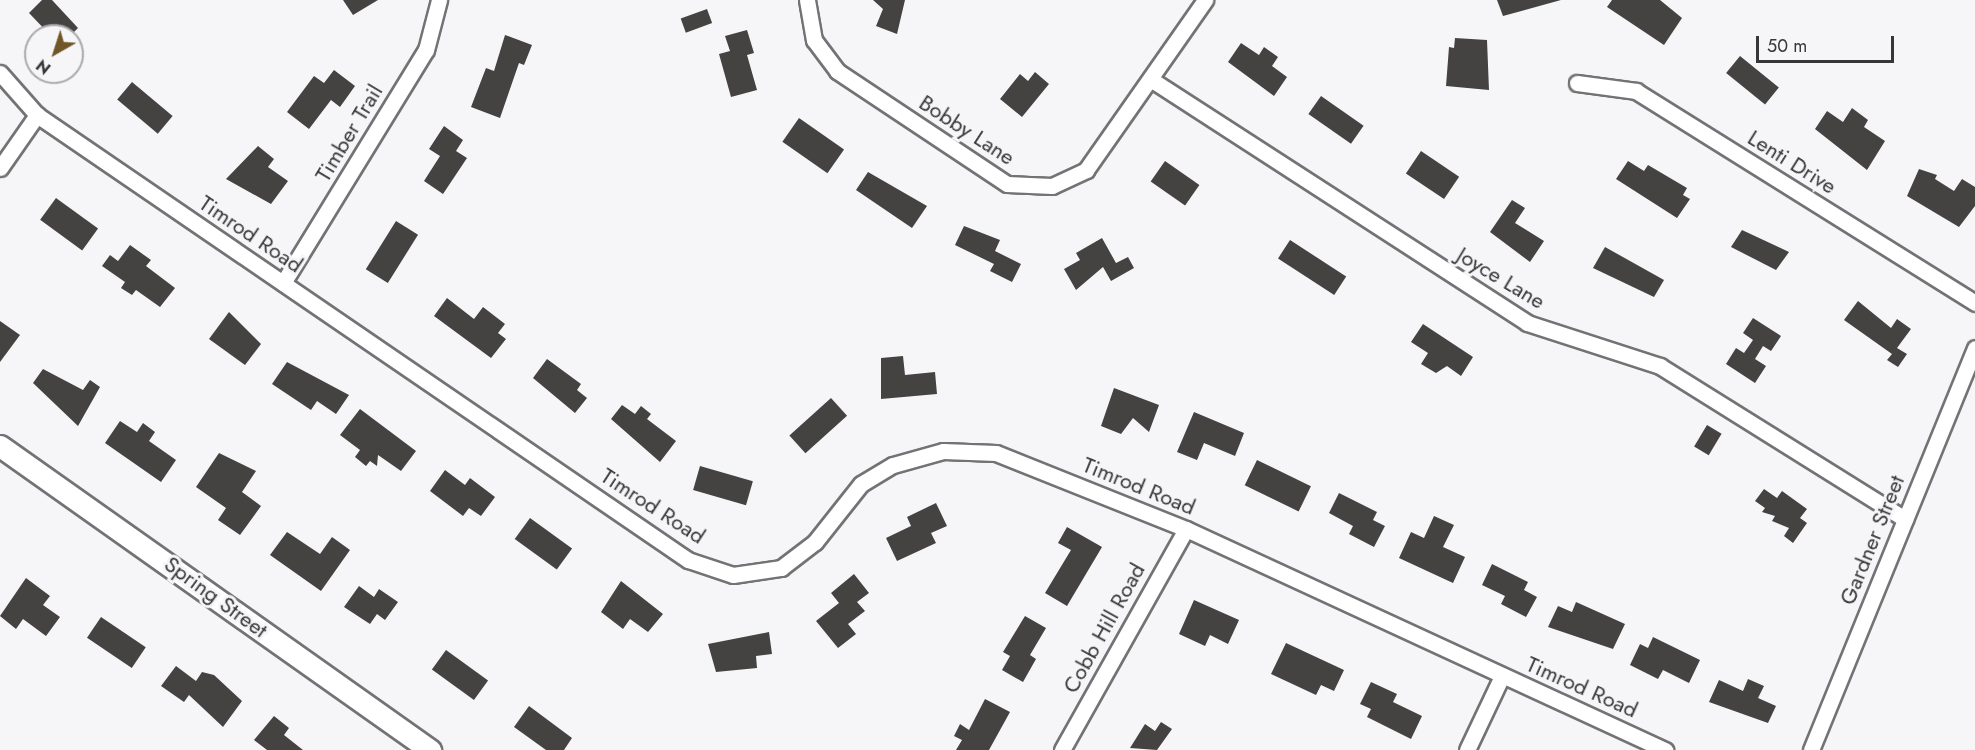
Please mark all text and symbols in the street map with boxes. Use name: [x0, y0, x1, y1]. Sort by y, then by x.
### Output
north arrow: [24, 24, 84, 84]
scale bar: [1759, 24, 1897, 62]
text: 50 m: [1767, 33, 1807, 59]
text: N: [31, 54, 56, 80]
street label: Timber Trail: [310, 80, 388, 186]
street label: Bobby Lane: [914, 89, 1020, 171]
street label: Lenti Drive: [1743, 124, 1841, 200]
street label: Timrod Road: [194, 190, 308, 278]
street label: Joyce Lane: [1452, 241, 1550, 315]
street label: Timrod Road: [1079, 451, 1199, 521]
street label: Timrod Road: [596, 463, 710, 549]
street label: Gardner Street: [1834, 471, 1910, 609]
street label: Spring Street: [159, 551, 273, 643]
street label: Cobb Hill Road: [1057, 558, 1151, 698]
street label: Timrod Road: [1522, 651, 1642, 723]

